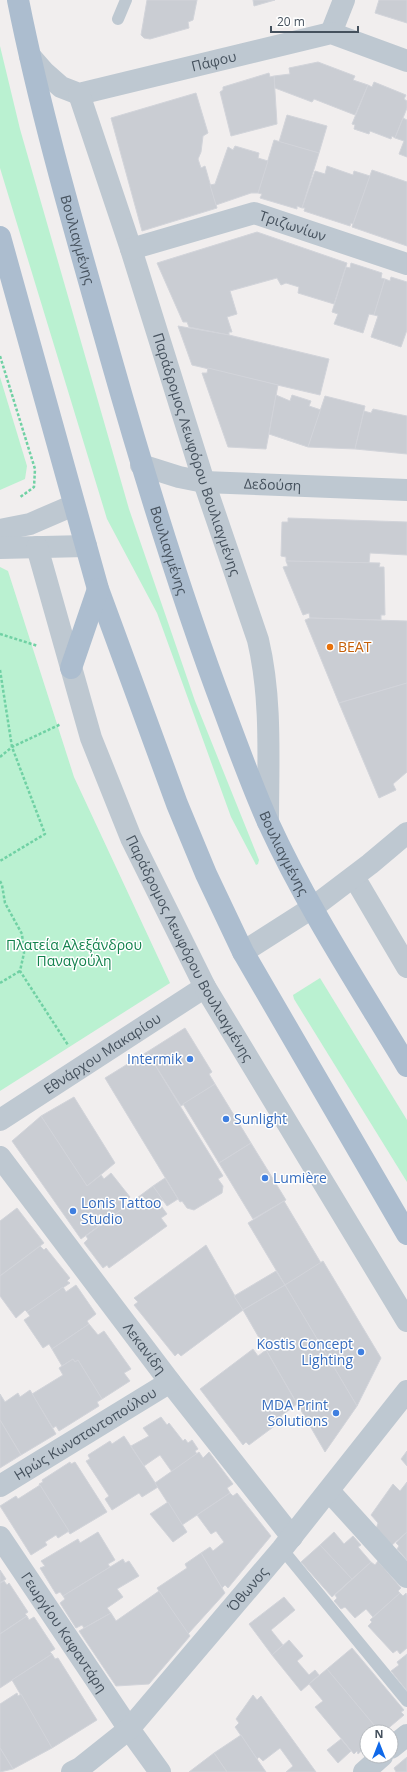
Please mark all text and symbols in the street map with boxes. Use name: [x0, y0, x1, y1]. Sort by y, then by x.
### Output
scale bar: [271, 8, 358, 34]
text: 20 m: [277, 13, 305, 30]
street label: Πάφου: [189, 46, 238, 75]
street label: Βουλιαγμένης: [56, 193, 100, 287]
street label: Τριζωνίων: [257, 205, 329, 245]
street label: Παράδρομος Λεωφόρου Βουλιαγμένης: [150, 331, 244, 577]
street label: Δεδούση: [244, 474, 302, 495]
street label: Βουλιαγμένης: [147, 504, 191, 596]
place label: ΒΕΑΤ: [338, 637, 372, 656]
marker: ΒΕΑΤ: [325, 642, 335, 652]
street label: Βουλιαγμένης: [255, 808, 313, 899]
street label: Παράδρομος Λεωφόρου Βουλιαγμένης: [122, 831, 258, 1065]
park label: Πλατεία Αλεξάνδρου Παναγούλη: [6, 935, 142, 970]
street label: Εθνάρχου Μακαρίου: [40, 1008, 164, 1098]
place label: Intermik: [127, 1049, 183, 1068]
marker: Intermik: [185, 1054, 195, 1064]
place label: Sunlight: [234, 1109, 287, 1128]
marker: Sunlight: [221, 1114, 231, 1124]
place label: Lumière: [273, 1168, 327, 1187]
marker: Lumière: [260, 1173, 270, 1183]
place label: Lonis Tattoo Studio: [81, 1193, 161, 1228]
marker: Lonis Tattoo Studio: [68, 1206, 78, 1216]
street label: Λεκανίδη: [119, 1318, 171, 1378]
place label: Kostis Concept Lighting: [257, 1334, 353, 1369]
marker: Kostis Concept Lighting: [356, 1347, 366, 1357]
street label: Ηρώς Κωνσταντοπούλου: [10, 1383, 160, 1484]
place label: MDA Print Solutions: [262, 1395, 328, 1430]
marker: MDA Print Solutions: [331, 1408, 341, 1418]
street label: Όθωνος: [222, 1562, 272, 1616]
street label: Γεωργίου Καφαντάρη: [17, 1568, 112, 1696]
north arrow: [359, 1724, 399, 1764]
text: N: [375, 1726, 383, 1741]

